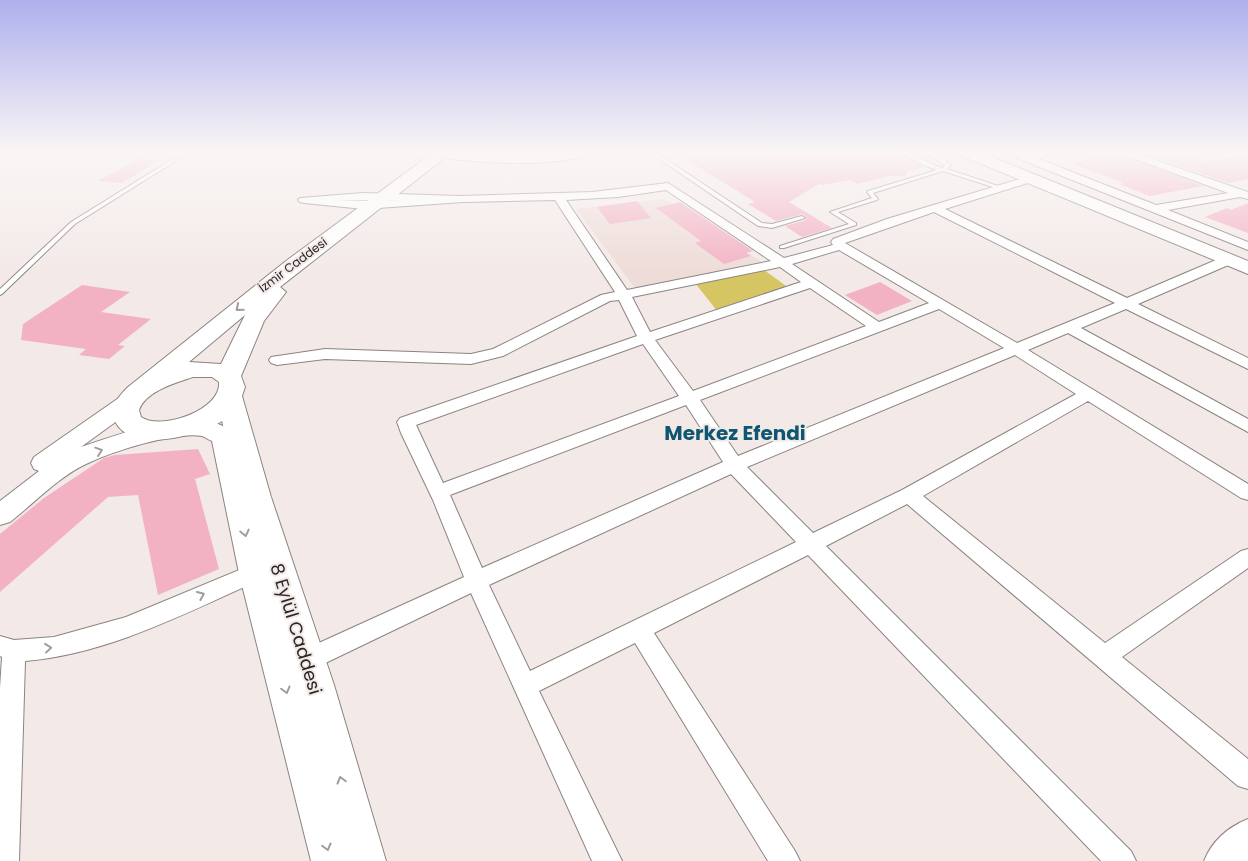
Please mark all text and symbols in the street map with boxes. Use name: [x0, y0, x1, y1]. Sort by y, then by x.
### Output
street label: İzmir Caddesi: [255, 233, 330, 296]
one-way arrow: [235, 302, 244, 311]
district label: Merkez Efendi: [664, 419, 806, 447]
one-way arrow: [94, 447, 102, 457]
one-way arrow: [239, 529, 250, 538]
street label: 8 Eylül Caddesi: [265, 560, 328, 698]
one-way arrow: [196, 591, 205, 602]
one-way arrow: [44, 643, 52, 654]
one-way arrow: [280, 686, 290, 694]
one-way arrow: [336, 777, 346, 785]
one-way arrow: [322, 843, 332, 851]

